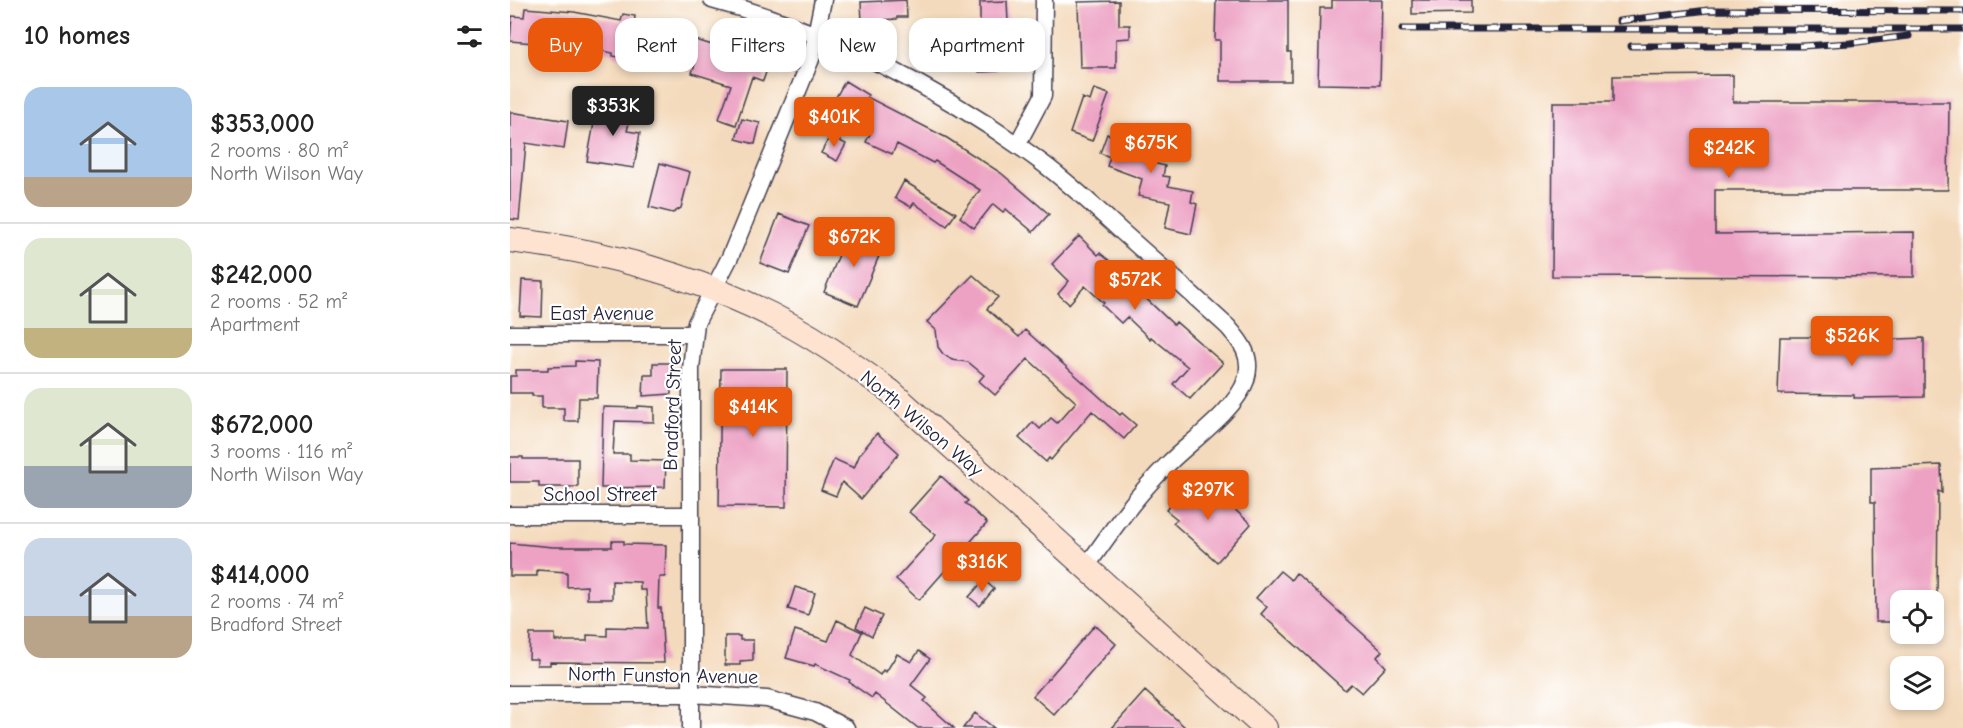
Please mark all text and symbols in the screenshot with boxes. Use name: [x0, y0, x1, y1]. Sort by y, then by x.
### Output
chip: Buy: [528, 18, 603, 72]
chip: Rent: [615, 18, 698, 72]
chip: Filters: [710, 18, 806, 72]
chip: New: [818, 18, 897, 72]
chip: Apartment: [909, 18, 1045, 72]
icon: filters: [453, 20, 486, 53]
text: 10 homes: [24, 21, 130, 51]
pin: $353K: [571, 86, 655, 137]
text: $353K: [586, 94, 640, 117]
pin: $401K: [792, 97, 876, 148]
text: $401K: [808, 105, 860, 128]
text: $353,000: [210, 109, 315, 139]
icon: home: [72, 111, 144, 183]
pin: $675K: [1109, 123, 1193, 174]
pin: $242K: [1687, 128, 1771, 179]
text: $675K: [1124, 131, 1178, 154]
text: $242K: [1703, 136, 1755, 159]
text: 2 rooms · 80 m²: [210, 139, 348, 162]
text: North Wilson Way: [210, 162, 363, 185]
pin: $672K: [812, 217, 896, 268]
text: $672K: [828, 225, 880, 248]
text: $242,000: [210, 260, 313, 290]
pin: $572K: [1093, 260, 1177, 311]
icon: home: [72, 262, 144, 334]
text: $572K: [1109, 268, 1161, 291]
text: 2 rooms · 52 m²: [210, 290, 347, 313]
street label: East Avenue: [550, 302, 654, 325]
text: Apartment: [210, 313, 300, 336]
pin: $526K: [1810, 316, 1894, 367]
text: $526K: [1825, 324, 1879, 347]
street label: Bradford Street: [659, 338, 686, 471]
street label: North Wilson Way: [856, 365, 988, 481]
pin: $414K: [711, 387, 795, 438]
text: $414K: [728, 395, 778, 418]
text: $672,000: [210, 410, 313, 440]
icon: home: [72, 412, 144, 484]
text: 3 rooms · 116 m²: [210, 440, 352, 463]
text: North Wilson Way: [210, 463, 363, 486]
pin: $297K: [1166, 470, 1250, 521]
text: $297K: [1182, 478, 1234, 501]
street label: School Street: [543, 483, 658, 506]
pin: $316K: [940, 542, 1024, 593]
text: $316K: [956, 550, 1008, 573]
text: $414,000: [210, 560, 310, 590]
icon: home: [72, 562, 144, 634]
text: 2 rooms · 74 m²: [210, 590, 343, 613]
map controls: [1890, 590, 1944, 710]
button: locate: [1890, 590, 1944, 644]
text: Bradford Street: [210, 613, 341, 636]
button: layers: [1890, 656, 1944, 710]
street label: North Funston Avenue: [568, 662, 758, 689]

